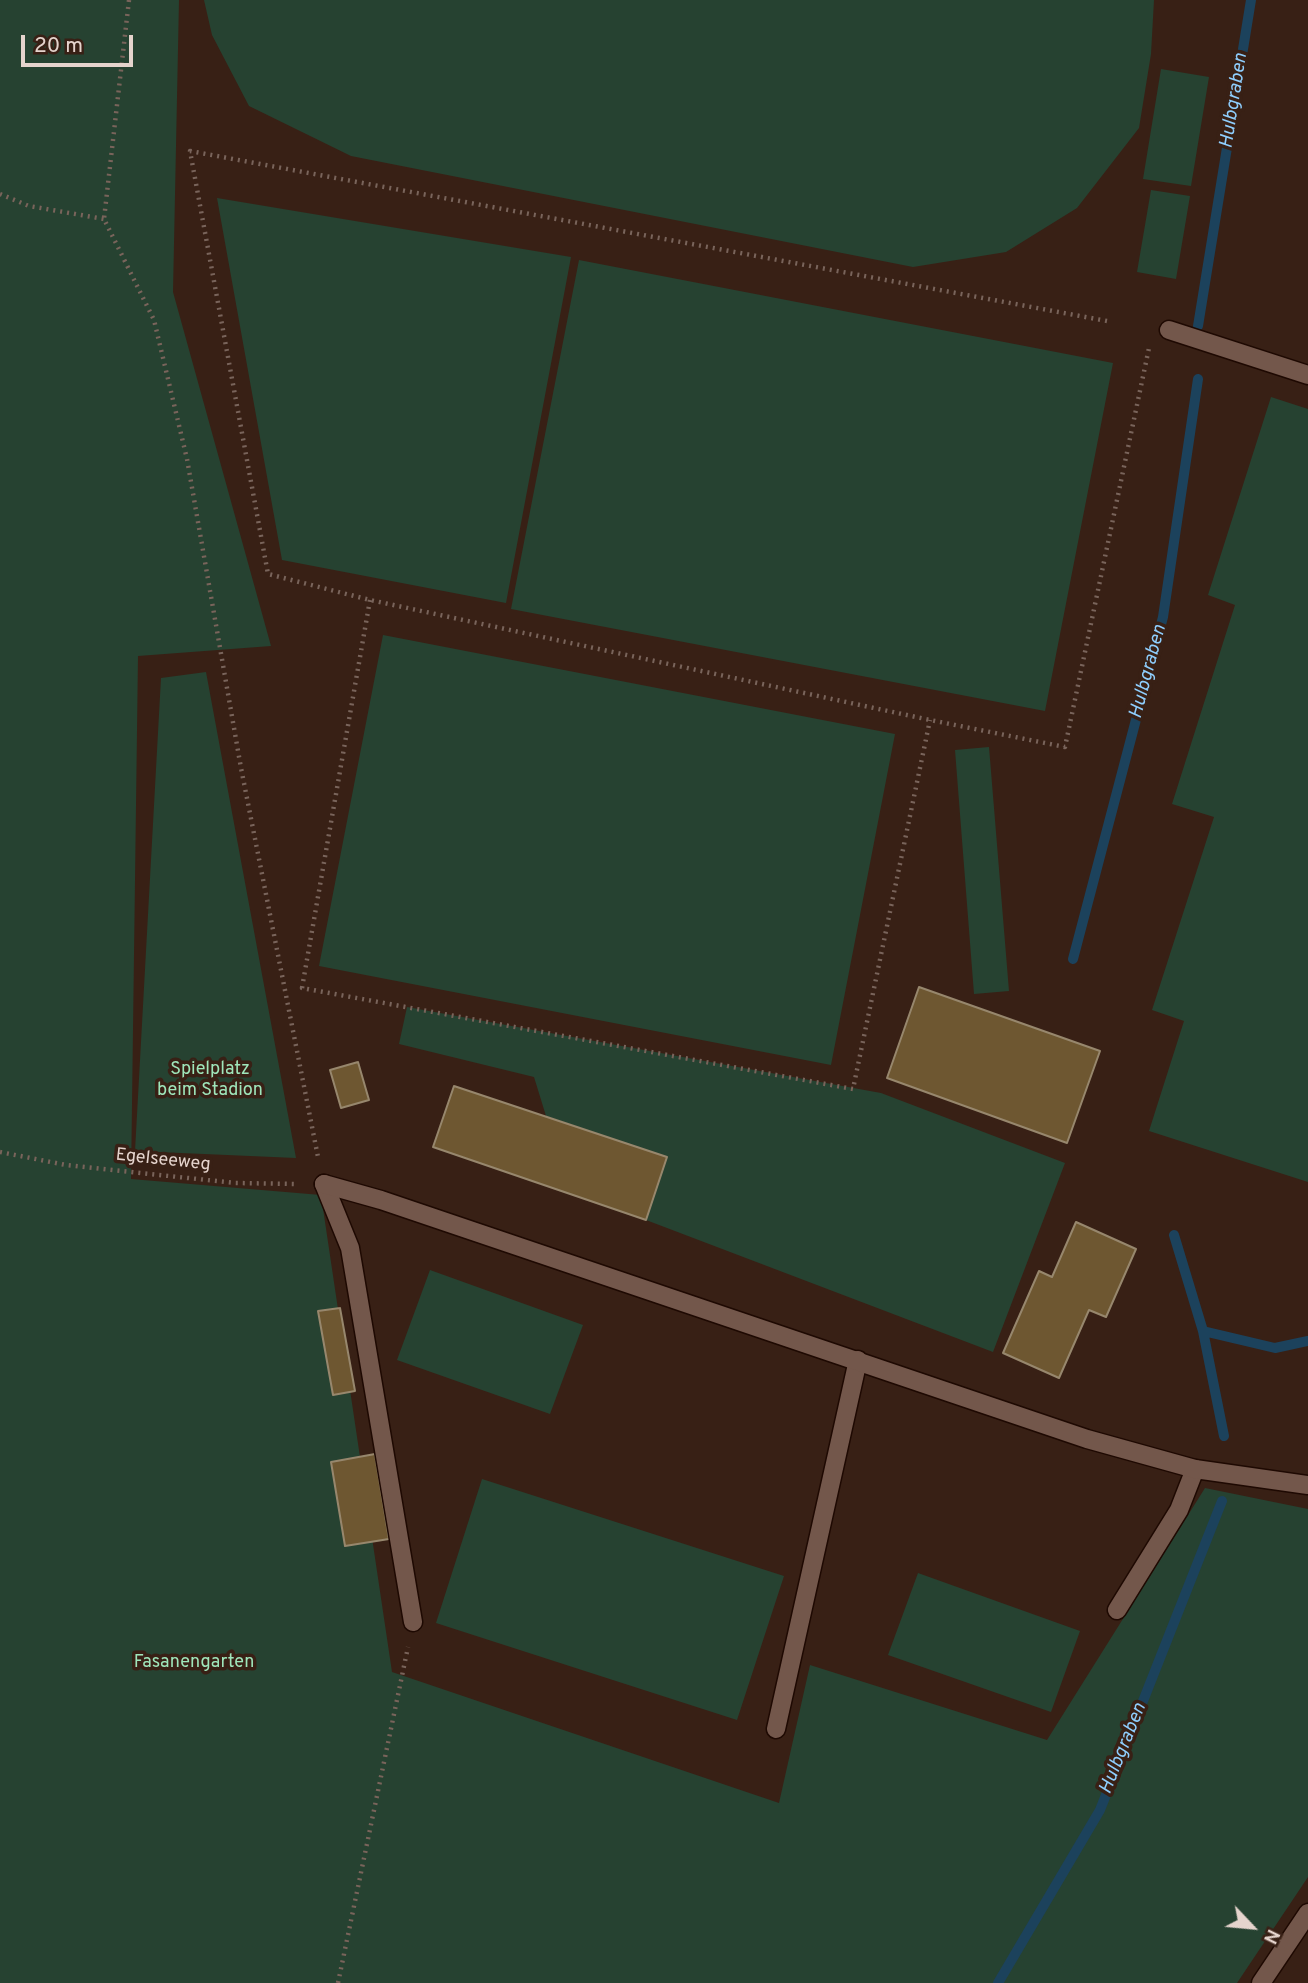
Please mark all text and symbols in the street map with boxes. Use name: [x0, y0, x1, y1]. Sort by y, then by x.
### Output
scale bar: [24, 21, 136, 65]
text: 20 m: [34, 33, 83, 60]
water label: Hulbgraben: [1216, 52, 1254, 150]
water label: Hulbgraben: [1126, 623, 1172, 721]
park label: Spielplatz beim Stadion: [157, 1059, 263, 1102]
street label: Egelseeweg: [115, 1145, 211, 1177]
park label: Fasanengarten: [134, 1652, 254, 1674]
water label: Hulbgraben: [1095, 1700, 1153, 1798]
north arrow: [1217, 1892, 1287, 1962]
text: N: [1257, 1925, 1285, 1948]

